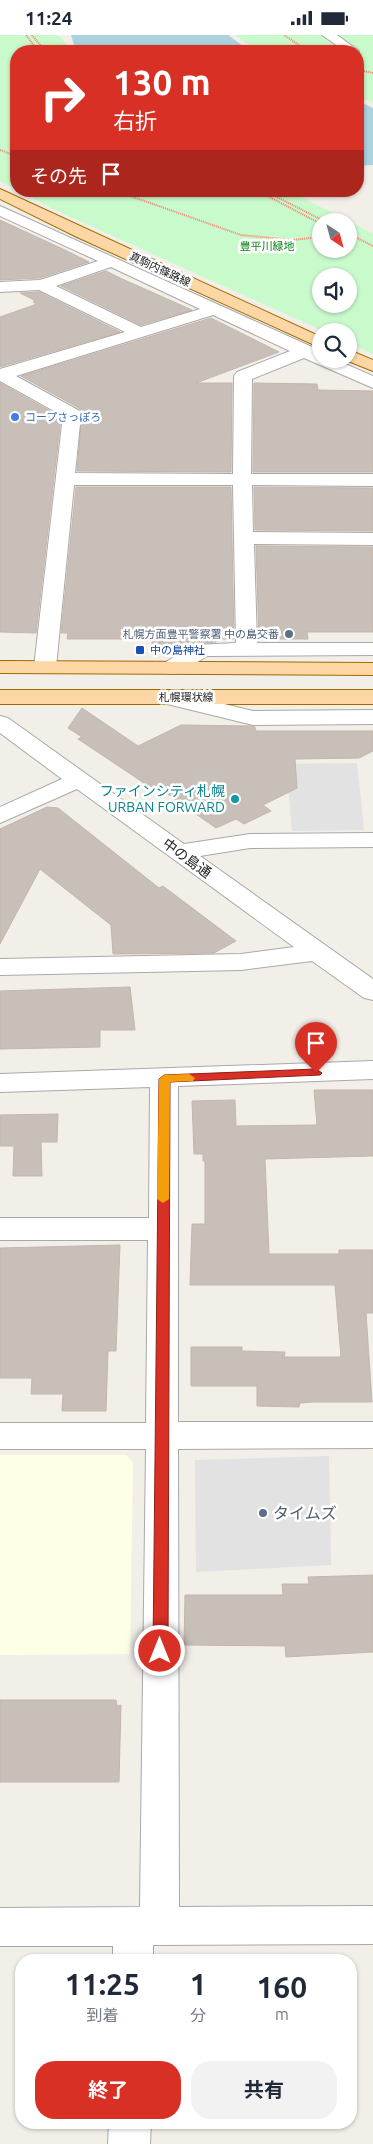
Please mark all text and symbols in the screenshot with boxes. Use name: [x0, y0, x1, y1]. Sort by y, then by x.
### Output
text: 11:24: [25, 7, 73, 29]
text: 130 m: [113, 62, 211, 102]
icon: right: [30, 65, 95, 130]
text: 右折: [113, 108, 157, 133]
icon: arrive: [97, 160, 125, 188]
text: その先: [30, 165, 87, 187]
north arrow: [312, 213, 358, 257]
map controls: [312, 213, 357, 368]
park label: 豊平川緑地: [240, 240, 295, 252]
street label: 真駒内篠路線: [128, 250, 192, 288]
button: sound: [312, 268, 357, 313]
button: search: [312, 323, 357, 368]
marker: コープさっぽろ: [9, 411, 21, 423]
place label: コープさっぽろ: [25, 411, 101, 423]
place label: 札幌方面豊平警察署 中の島交番: [122, 628, 279, 640]
marker: 札幌方面豊平警察署 中の島交番: [283, 628, 295, 640]
marker: 中の島神社: [134, 644, 146, 656]
place label: 中の島神社: [150, 644, 205, 656]
street label: 札幌環状線: [159, 691, 214, 703]
place label: ファインシティ札幌 URBAN FORWARD: [100, 783, 225, 815]
marker: ファインシティ札幌 URBAN FORWARD: [229, 793, 241, 805]
street label: 中の島通: [160, 835, 214, 881]
pin: [295, 1022, 337, 1073]
icon: arrive: [302, 1029, 330, 1057]
place label: タイムズ: [273, 1504, 337, 1522]
marker: タイムズ: [257, 1507, 269, 1519]
position arrow: [133, 1624, 185, 1676]
text: 11:25: [65, 1967, 140, 2001]
text: 1: [190, 1967, 207, 2001]
text: 160: [256, 1970, 307, 2004]
text: m: [275, 2005, 289, 2023]
text: 到着: [86, 2006, 118, 2024]
text: 分: [190, 2006, 206, 2024]
button: 終了: [35, 2061, 181, 2119]
button: 共有: [191, 2061, 337, 2119]

